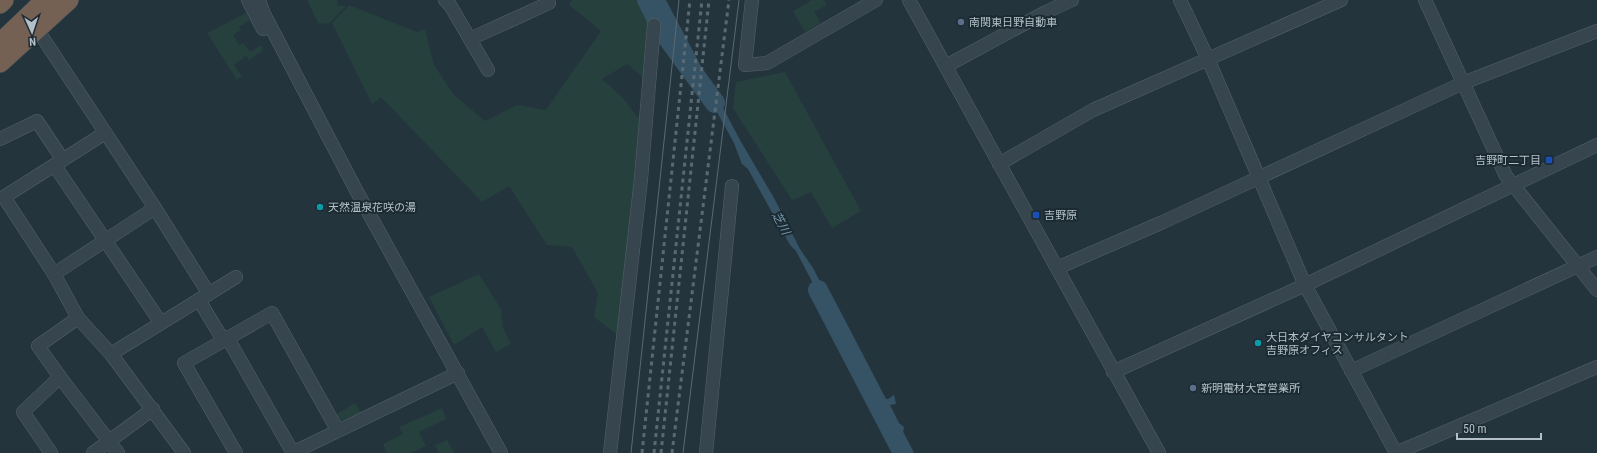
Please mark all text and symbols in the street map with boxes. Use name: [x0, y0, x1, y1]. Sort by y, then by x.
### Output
north arrow: [12, 12, 52, 52]
place label: 南関東日野自動車: [969, 16, 1057, 29]
marker: 南関東日野自動車: [956, 17, 966, 27]
text: N: [29, 35, 36, 48]
place label: 吉野町二丁目: [1475, 154, 1541, 167]
marker: 吉野町二丁目: [1544, 155, 1554, 165]
place label: 天然温泉花咲の湯: [328, 201, 416, 214]
marker: 天然温泉花咲の湯: [315, 202, 325, 212]
water label: 芝川: [769, 209, 794, 239]
place label: 吉野原: [1044, 209, 1077, 222]
marker: 吉野原: [1031, 210, 1041, 220]
place label: 大日本ダイヤコンサルタント 吉野原オフィス: [1266, 331, 1409, 357]
marker: 大日本ダイヤコンサルタント 吉野原オフィス: [1253, 338, 1263, 348]
place label: 新明電材大宮営業所: [1201, 382, 1301, 395]
marker: 新明電材大宮営業所: [1188, 383, 1198, 393]
scale bar: [1457, 415, 1541, 441]
text: 50 m: [1463, 422, 1487, 436]

